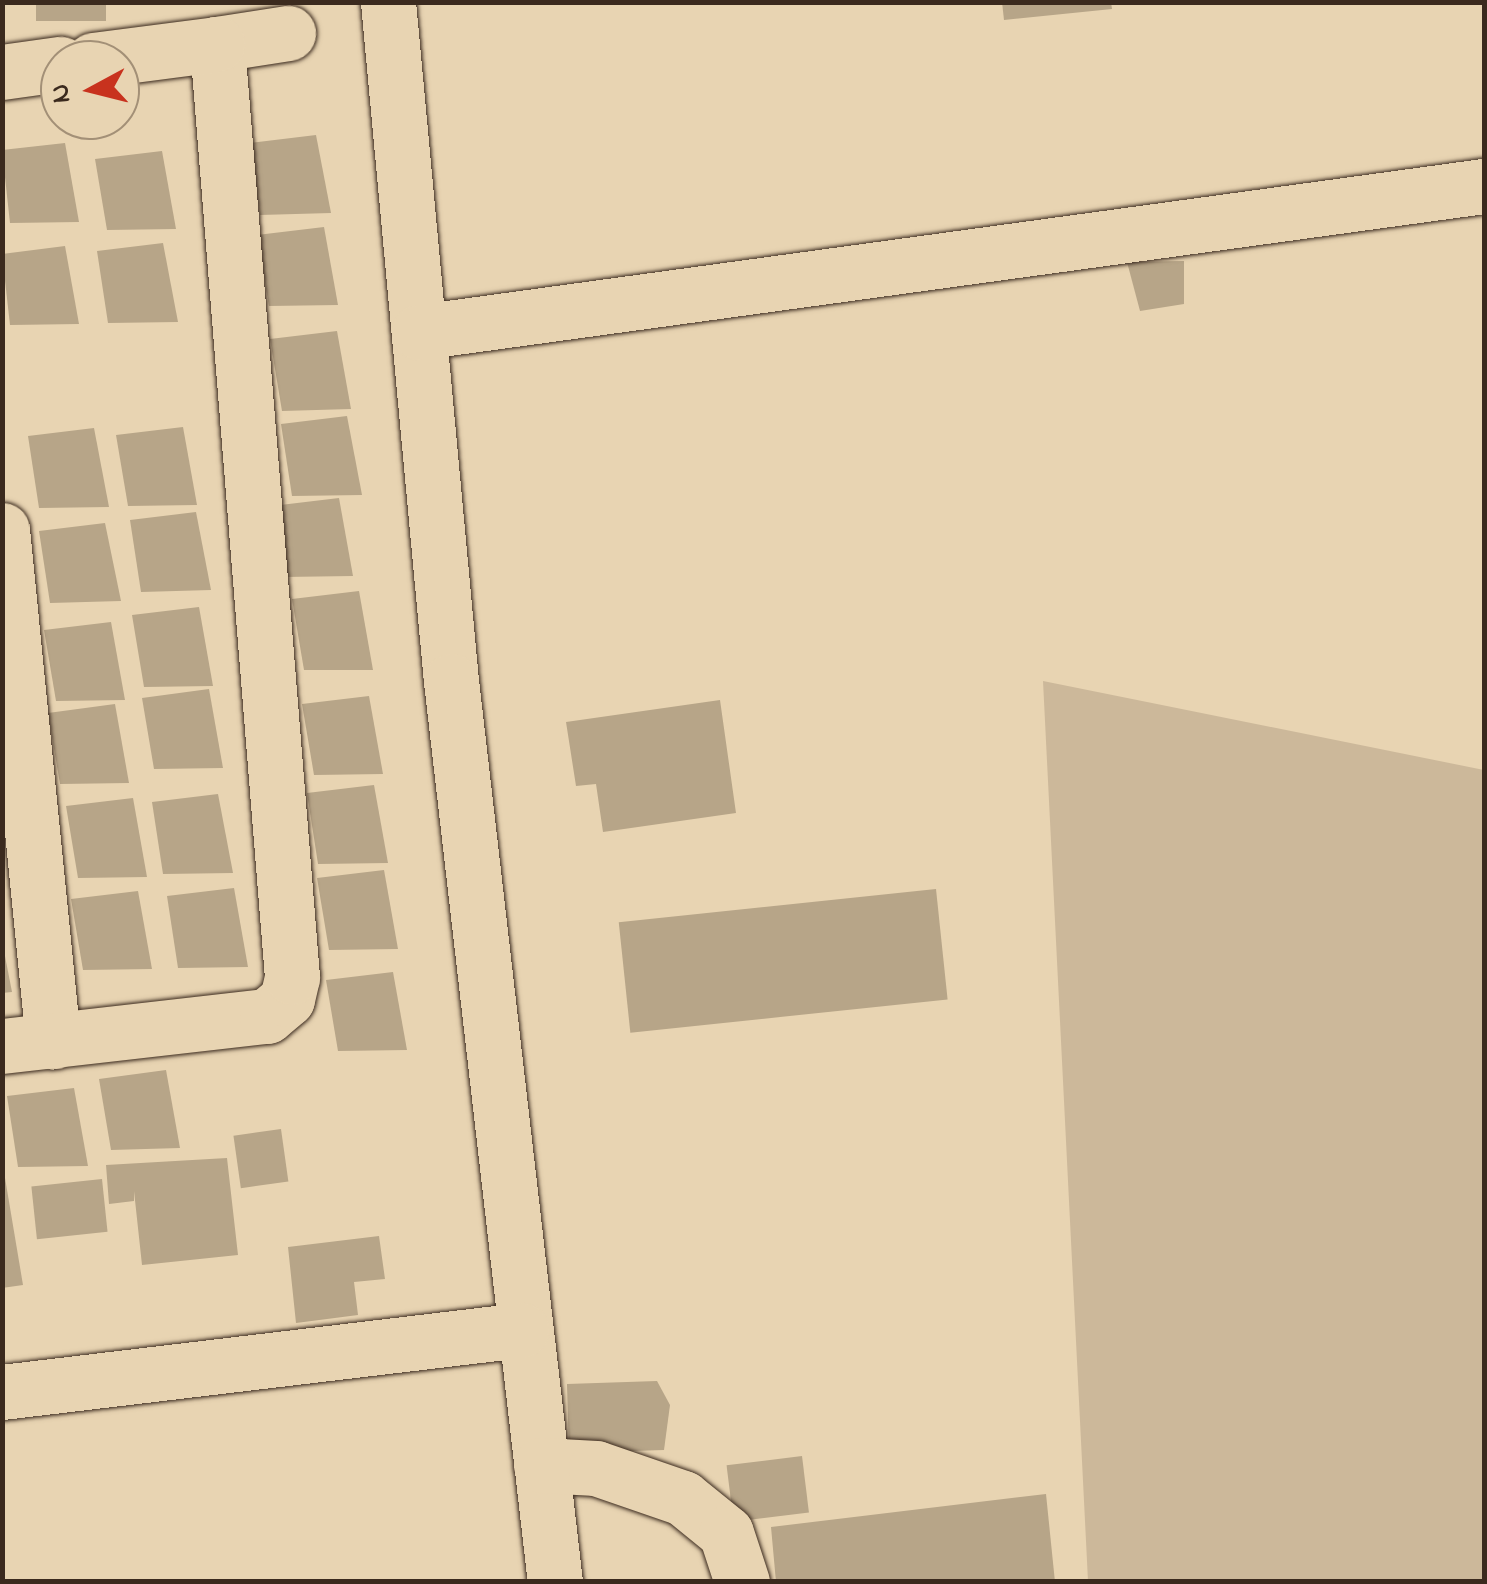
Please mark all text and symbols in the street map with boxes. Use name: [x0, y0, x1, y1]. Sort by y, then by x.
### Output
north arrow: [40, 40, 140, 140]
text: N: [40, 82, 83, 105]

